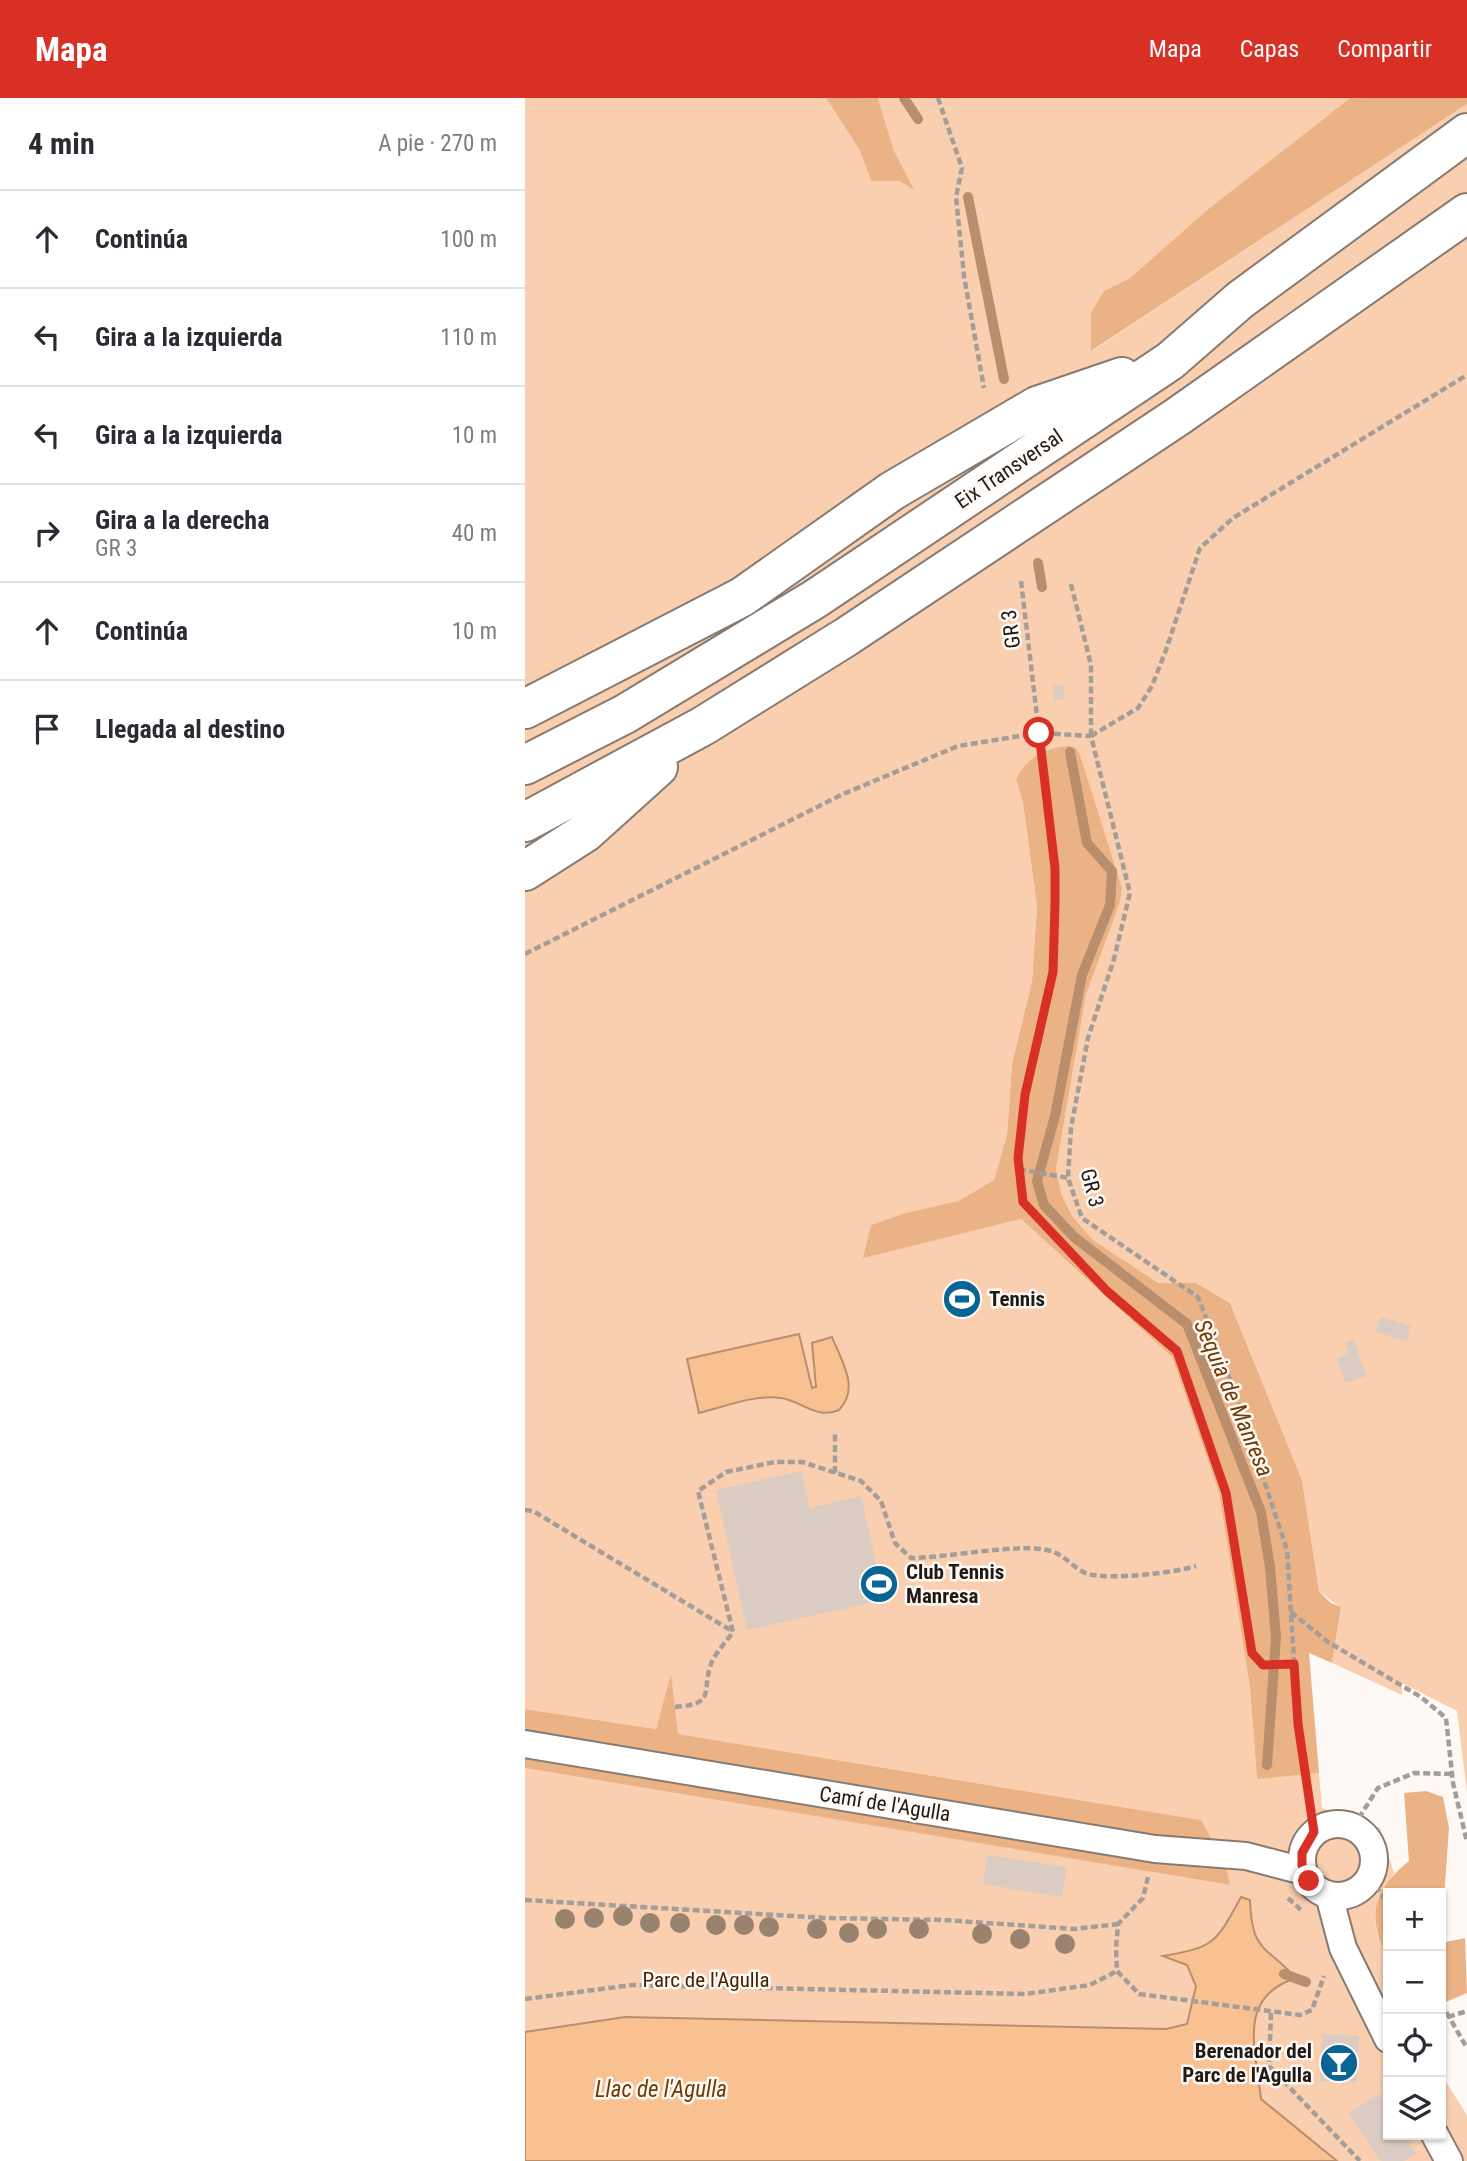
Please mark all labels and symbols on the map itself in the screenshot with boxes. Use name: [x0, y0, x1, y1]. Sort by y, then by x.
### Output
street label: Eix Transversal: [951, 424, 1067, 514]
street label: GR 3: [997, 608, 1025, 650]
route start: [1023, 717, 1054, 748]
street label: GR 3: [1075, 1166, 1109, 1210]
sports icon: Tennis: [941, 1278, 983, 1320]
place label: Tennis: [989, 1287, 1045, 1311]
water label: Sèquia de Manresa: [1188, 1316, 1279, 1481]
place label: Club Tennis Manresa: [906, 1560, 1004, 1608]
sports icon: Club Tennis Manresa: [858, 1563, 900, 1605]
street label: Camí de l'Agulla: [818, 1782, 952, 1826]
route end: [1293, 1865, 1324, 1896]
park label: Parc de l'Agulla: [643, 1968, 769, 1992]
place label: Berenador del Parc de l'Agulla: [1182, 2039, 1312, 2087]
bar icon: Berenador del Parc de l'Agulla: [1318, 2042, 1360, 2084]
water label: Llac de l'Agulla: [595, 2076, 727, 2103]

